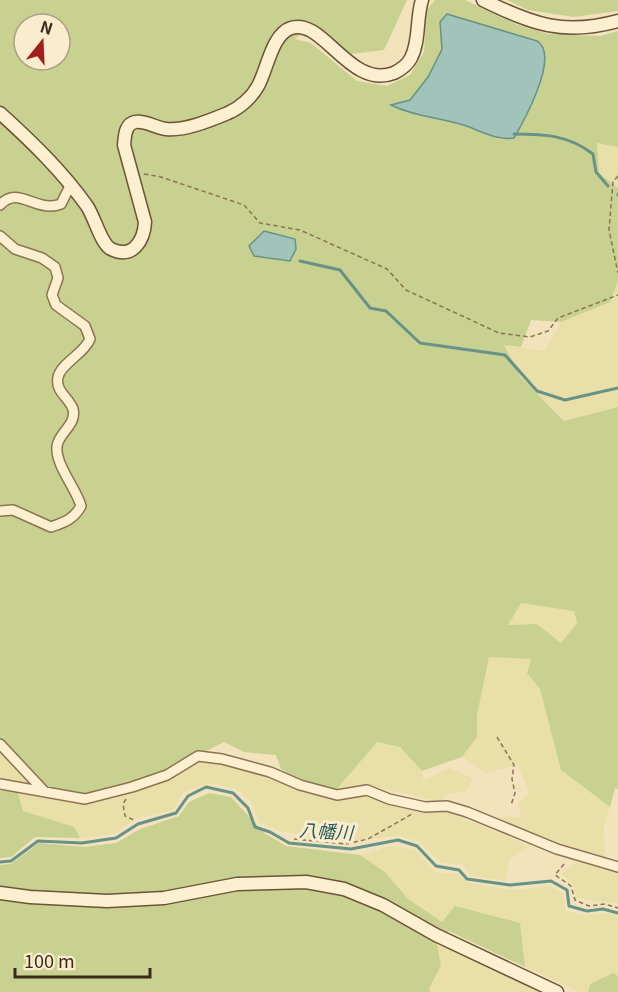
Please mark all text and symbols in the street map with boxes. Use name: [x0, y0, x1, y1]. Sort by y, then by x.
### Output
north arrow: [12, 12, 72, 72]
text: N: [38, 14, 56, 40]
water label: 八幡川: [298, 816, 356, 845]
scale bar: [15, 941, 150, 979]
text: 100 m: [24, 947, 75, 973]

